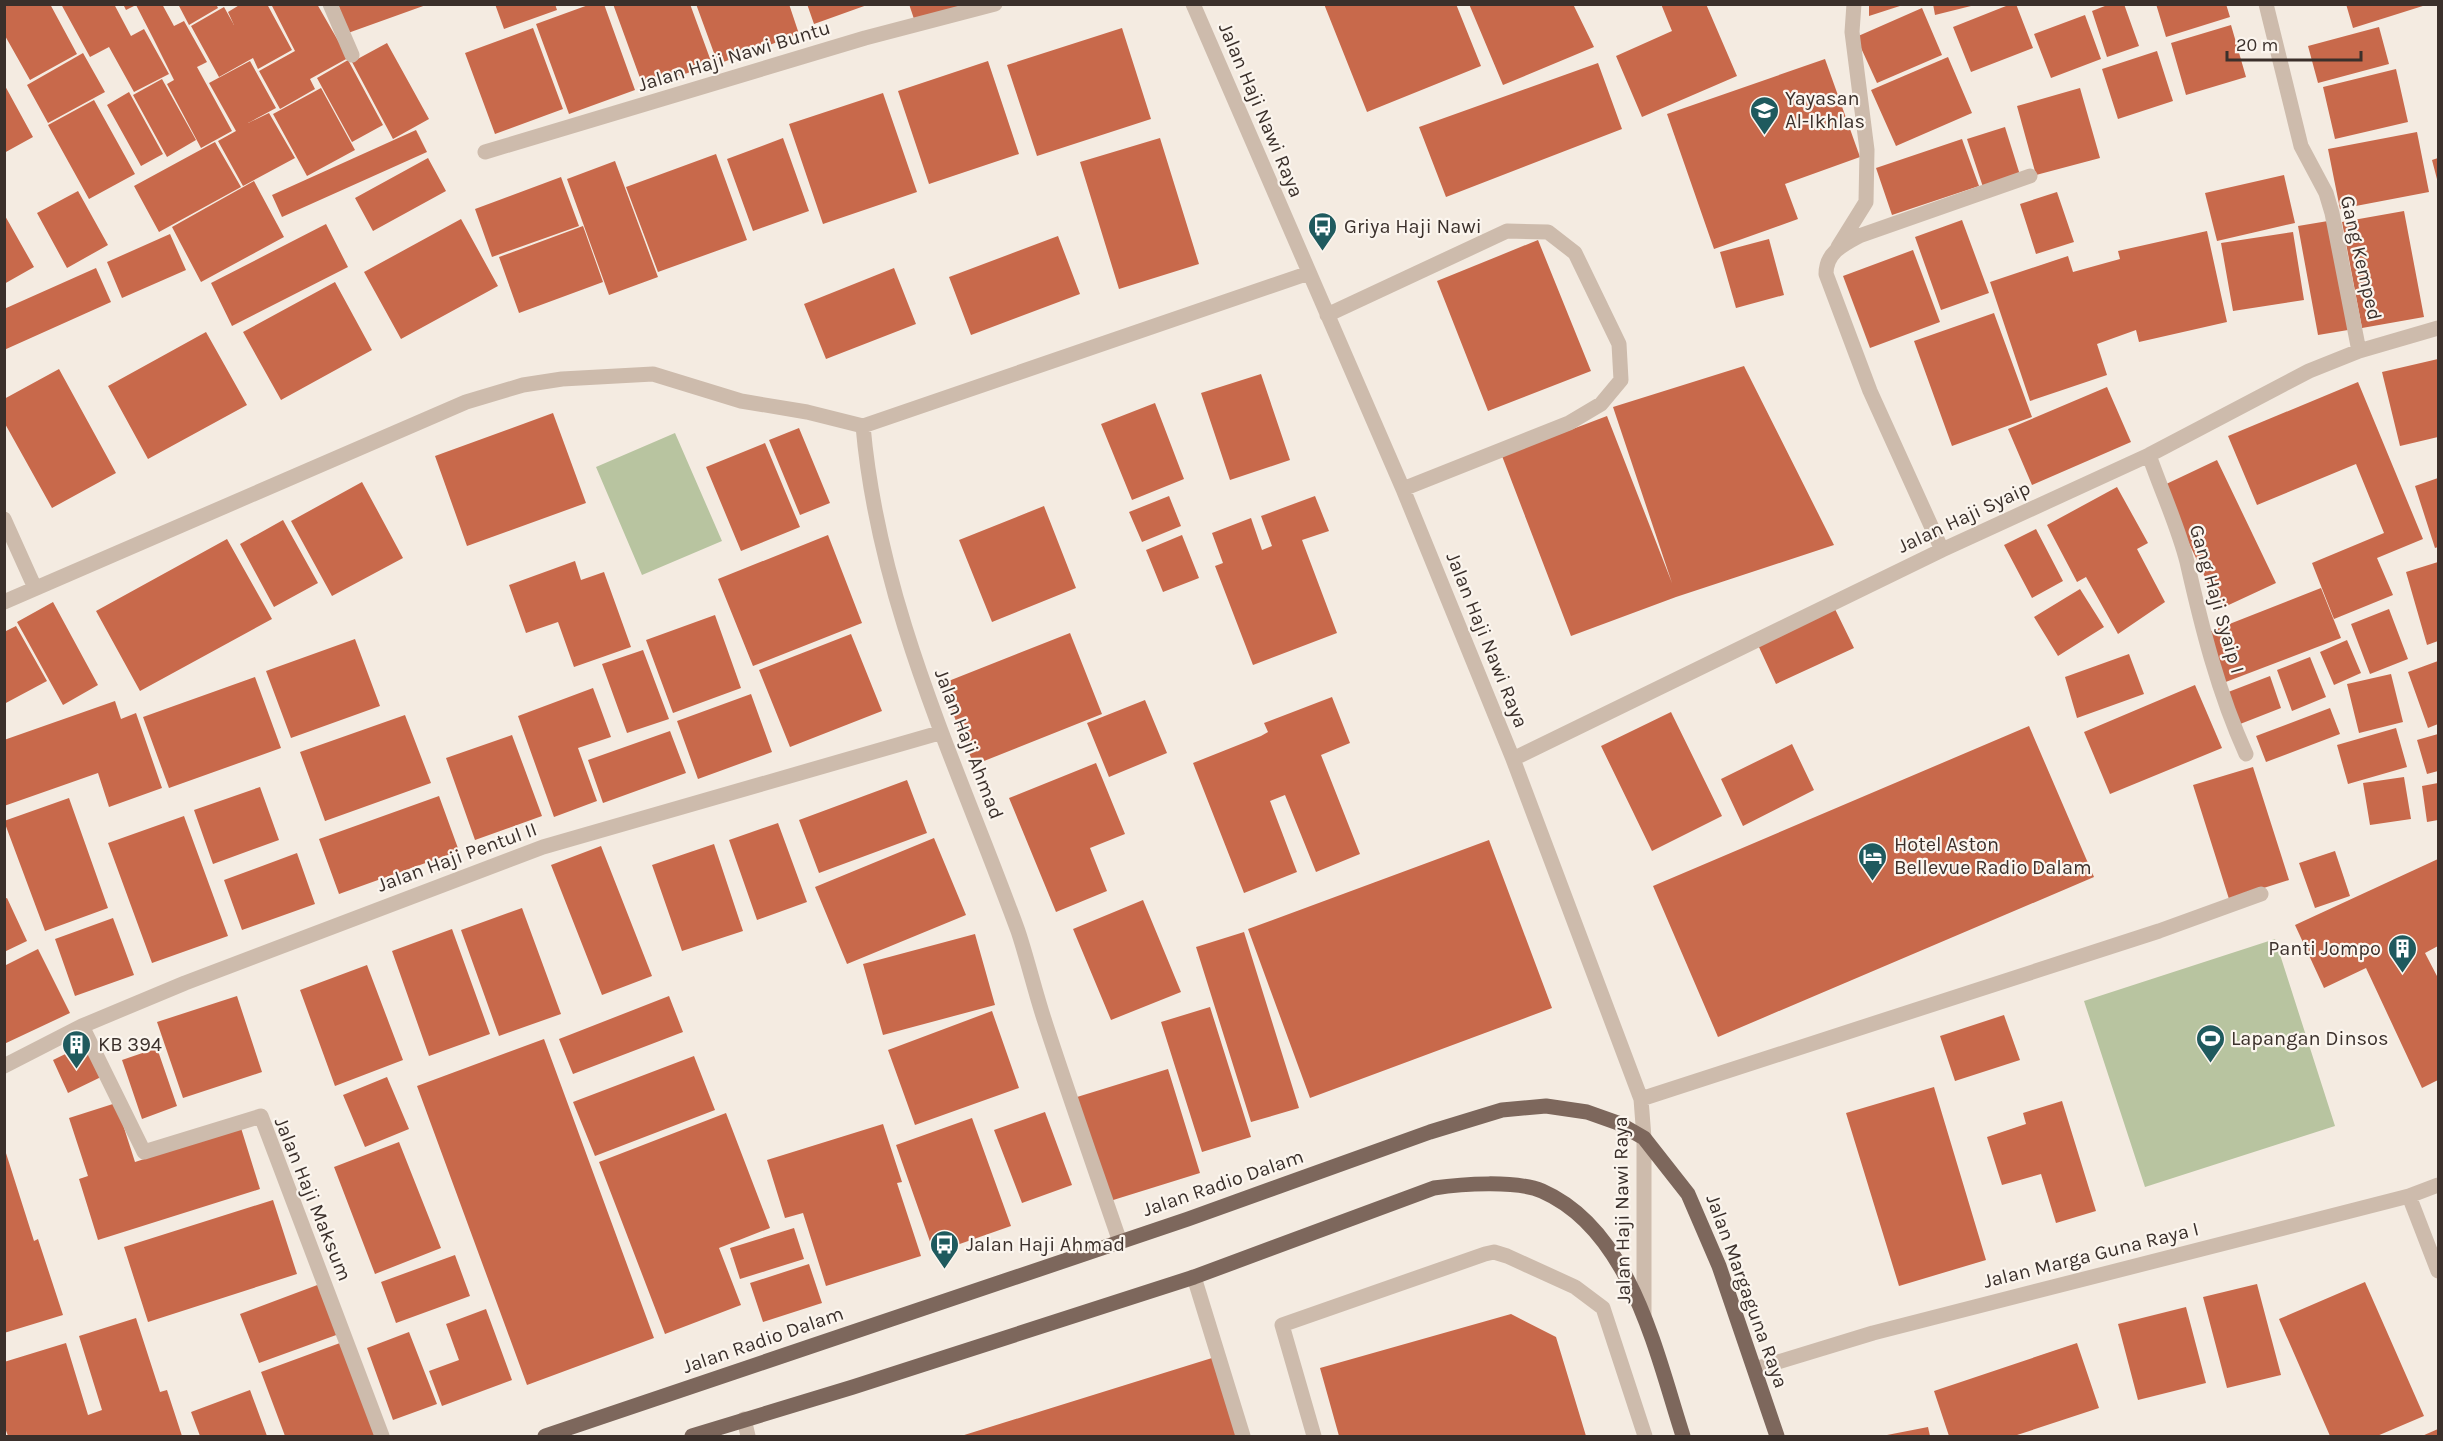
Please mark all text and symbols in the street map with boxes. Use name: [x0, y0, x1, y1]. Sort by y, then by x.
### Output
street label: Jalan Haji Nawi Buntu: [635, 16, 833, 96]
street label: Jalan Haji Nawi Raya: [1214, 19, 1308, 201]
scale bar: [2227, 24, 2360, 62]
text: 20 m: [2236, 34, 2278, 56]
place label: Yayasan Al-Ikhlas: [1785, 87, 1865, 133]
school or university icon: Yayasan Al-Ikhlas: [1748, 94, 1780, 136]
street label: Gang Kemped: [2336, 194, 2386, 322]
bus stop icon: Griya Haji Nawi: [1307, 210, 1339, 252]
place label: Griya Haji Nawi: [1344, 215, 1482, 238]
street label: Jalan Haji Syaip: [1894, 476, 2034, 558]
street label: Gang Haji Syaip I: [2185, 522, 2249, 676]
street label: Jalan Haji Nawi Raya: [1441, 549, 1533, 731]
street label: Jalan Haji Ahmad: [930, 666, 1008, 822]
street label: Jalan Haji Pentul II: [374, 817, 540, 897]
place label: Hotel Aston Bellevue Radio Dalam: [1894, 833, 2092, 879]
hotel icon: Hotel Aston Bellevue Radio Dalam: [1857, 840, 1889, 882]
building icon: Panti Jompo: [2386, 932, 2418, 974]
place label: Panti Jompo: [2268, 937, 2381, 960]
sports icon: Lapangan Dinsos: [2194, 1022, 2226, 1064]
place label: Lapangan Dinsos: [2231, 1027, 2388, 1050]
building icon: KB 394: [61, 1028, 93, 1070]
place label: KB 394: [98, 1033, 162, 1056]
street label: Jalan Haji Maksum: [270, 1114, 356, 1284]
street label: Jalan Haji Nawi Raya: [1609, 1116, 1635, 1304]
street label: Jalan Radio Dalam: [1139, 1145, 1307, 1221]
street label: Jalan Margaguna Raya: [1701, 1191, 1793, 1391]
street label: Jalan Marga Guna Raya I: [1981, 1217, 2201, 1293]
bus stop icon: Jalan Haji Ahmad: [929, 1228, 961, 1270]
place label: Jalan Haji Ahmad: [966, 1233, 1125, 1256]
street label: Jalan Radio Dalam: [679, 1302, 847, 1378]

